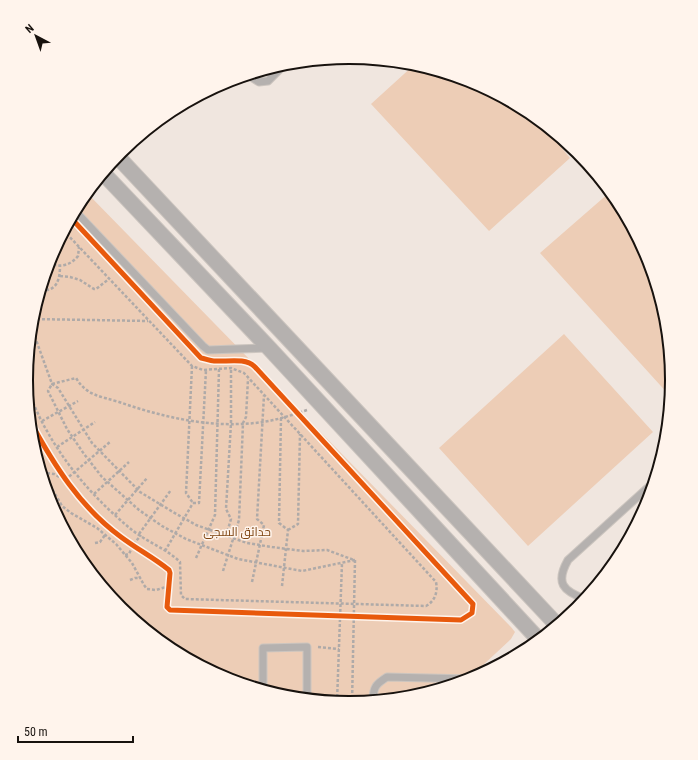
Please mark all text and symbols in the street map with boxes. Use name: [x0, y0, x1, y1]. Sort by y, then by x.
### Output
north arrow: [16, 16, 56, 56]
text: N: [23, 22, 37, 36]
park label: حدائق السجى: [203, 525, 271, 539]
scale bar: [18, 718, 133, 744]
text: 50 m: [24, 725, 48, 739]

